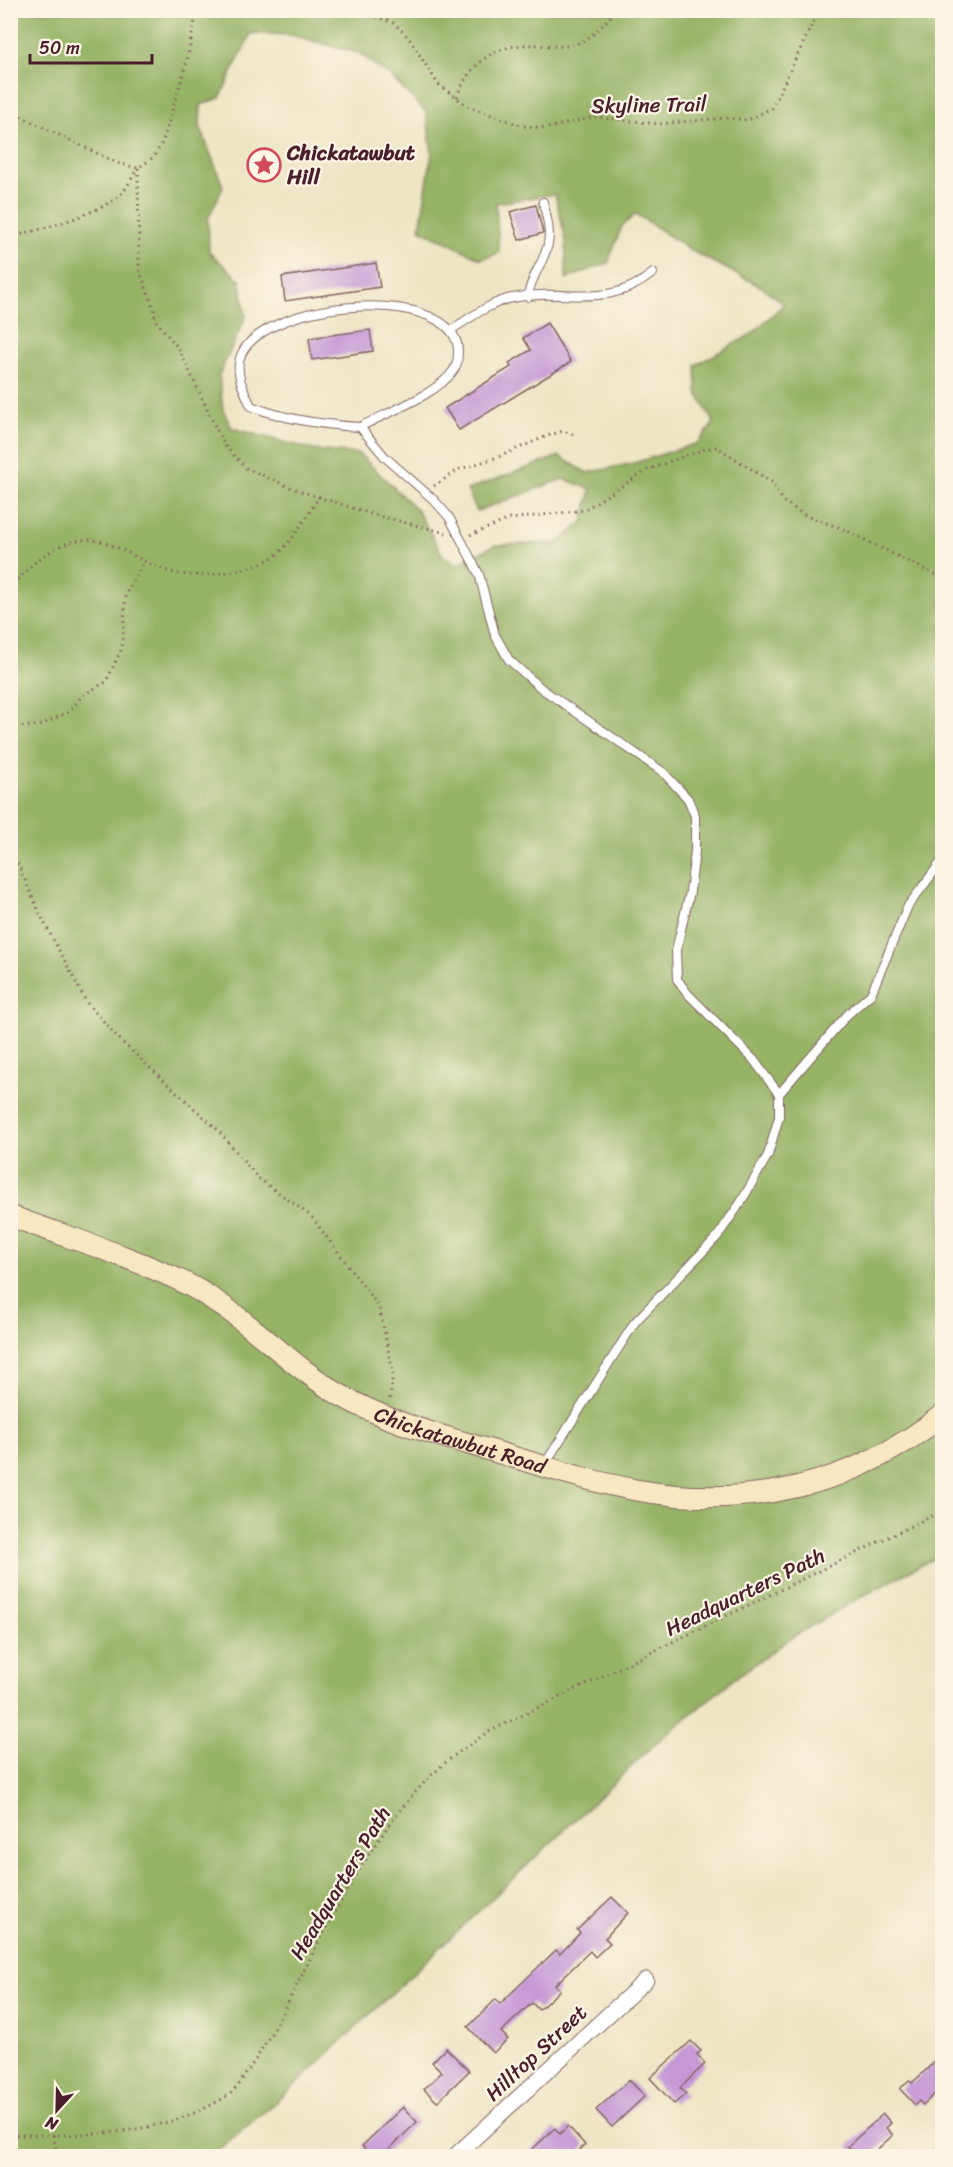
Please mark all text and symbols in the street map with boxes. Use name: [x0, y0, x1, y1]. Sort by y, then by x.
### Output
scale bar: [30, 27, 152, 65]
text: 50 m: [39, 32, 80, 64]
street label: Skyline Trail: [591, 85, 708, 125]
place label: Chickatawbut Hill: [286, 134, 416, 196]
place icon: Chickatawbut Hill: [246, 147, 282, 183]
street label: Chickatawbut Road: [368, 1395, 553, 1486]
street label: Headquarters Path: [658, 1537, 832, 1647]
street label: Headquarters Path: [279, 1799, 401, 1967]
street label: Hilltop Street: [476, 1995, 596, 2111]
north arrow: [27, 2080, 87, 2140]
text: N: [40, 2108, 63, 2139]

